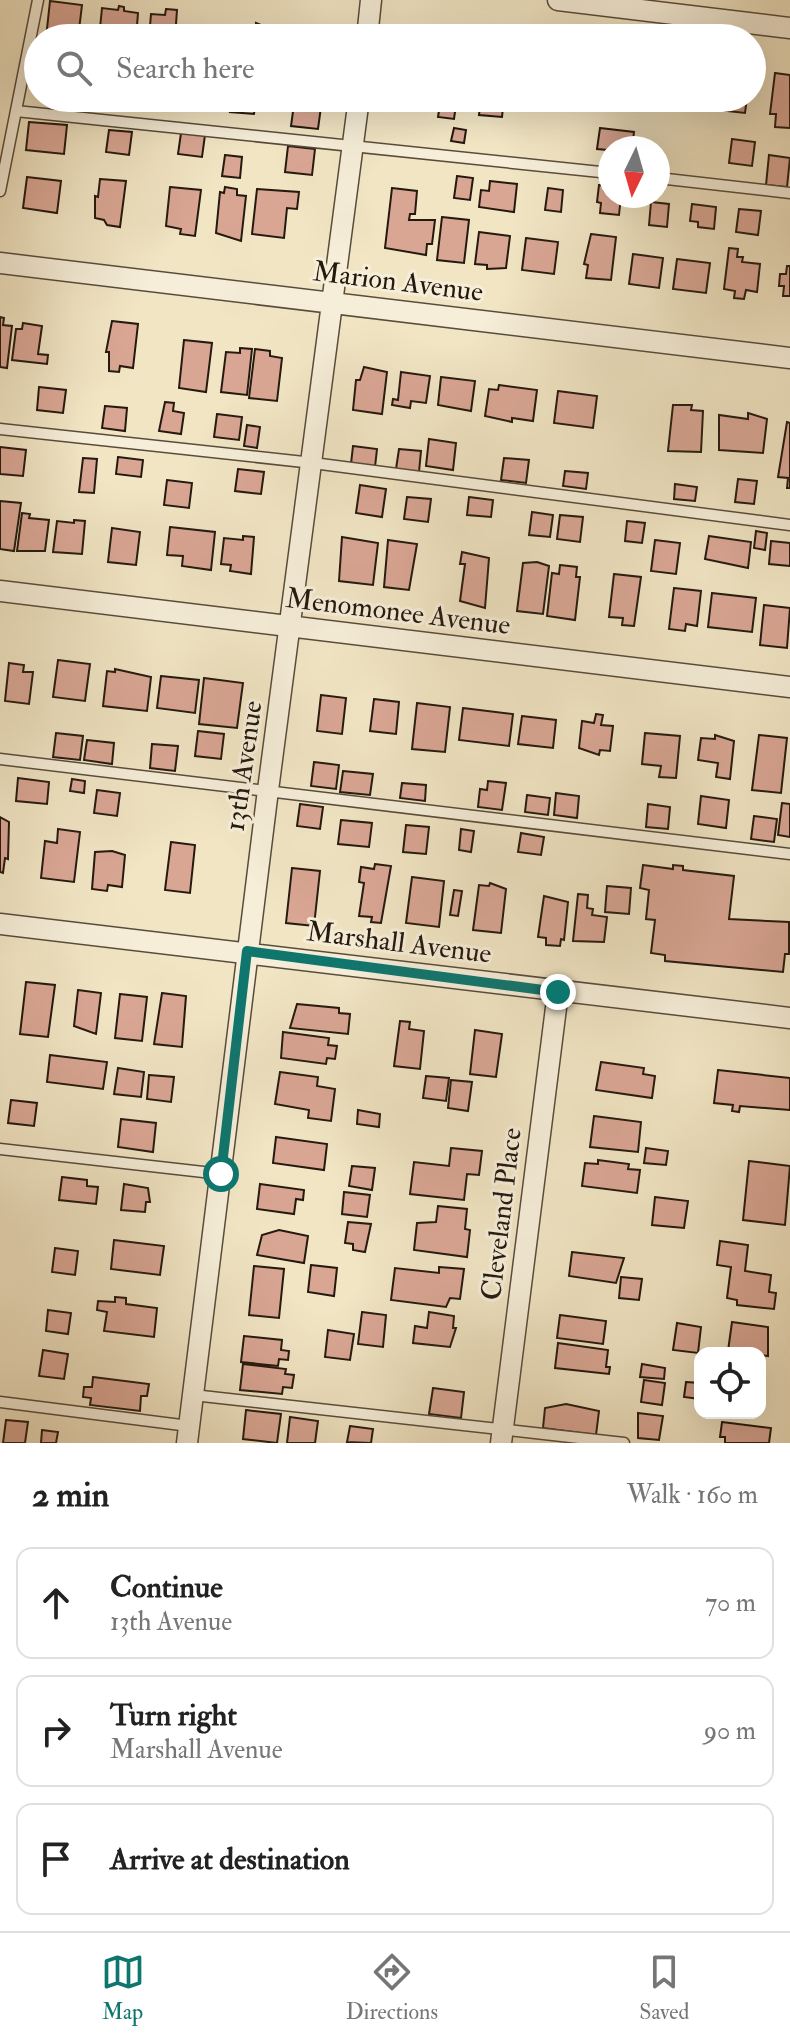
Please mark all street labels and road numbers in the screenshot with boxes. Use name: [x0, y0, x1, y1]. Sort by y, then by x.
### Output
street label: Marion Avenue: [311, 254, 485, 310]
street label: Menomonee Avenue: [284, 581, 513, 643]
street label: 13th Avenue: [218, 698, 271, 834]
street label: Marshall Avenue: [305, 914, 494, 972]
street label: Cleveland Place: [474, 1125, 530, 1302]

